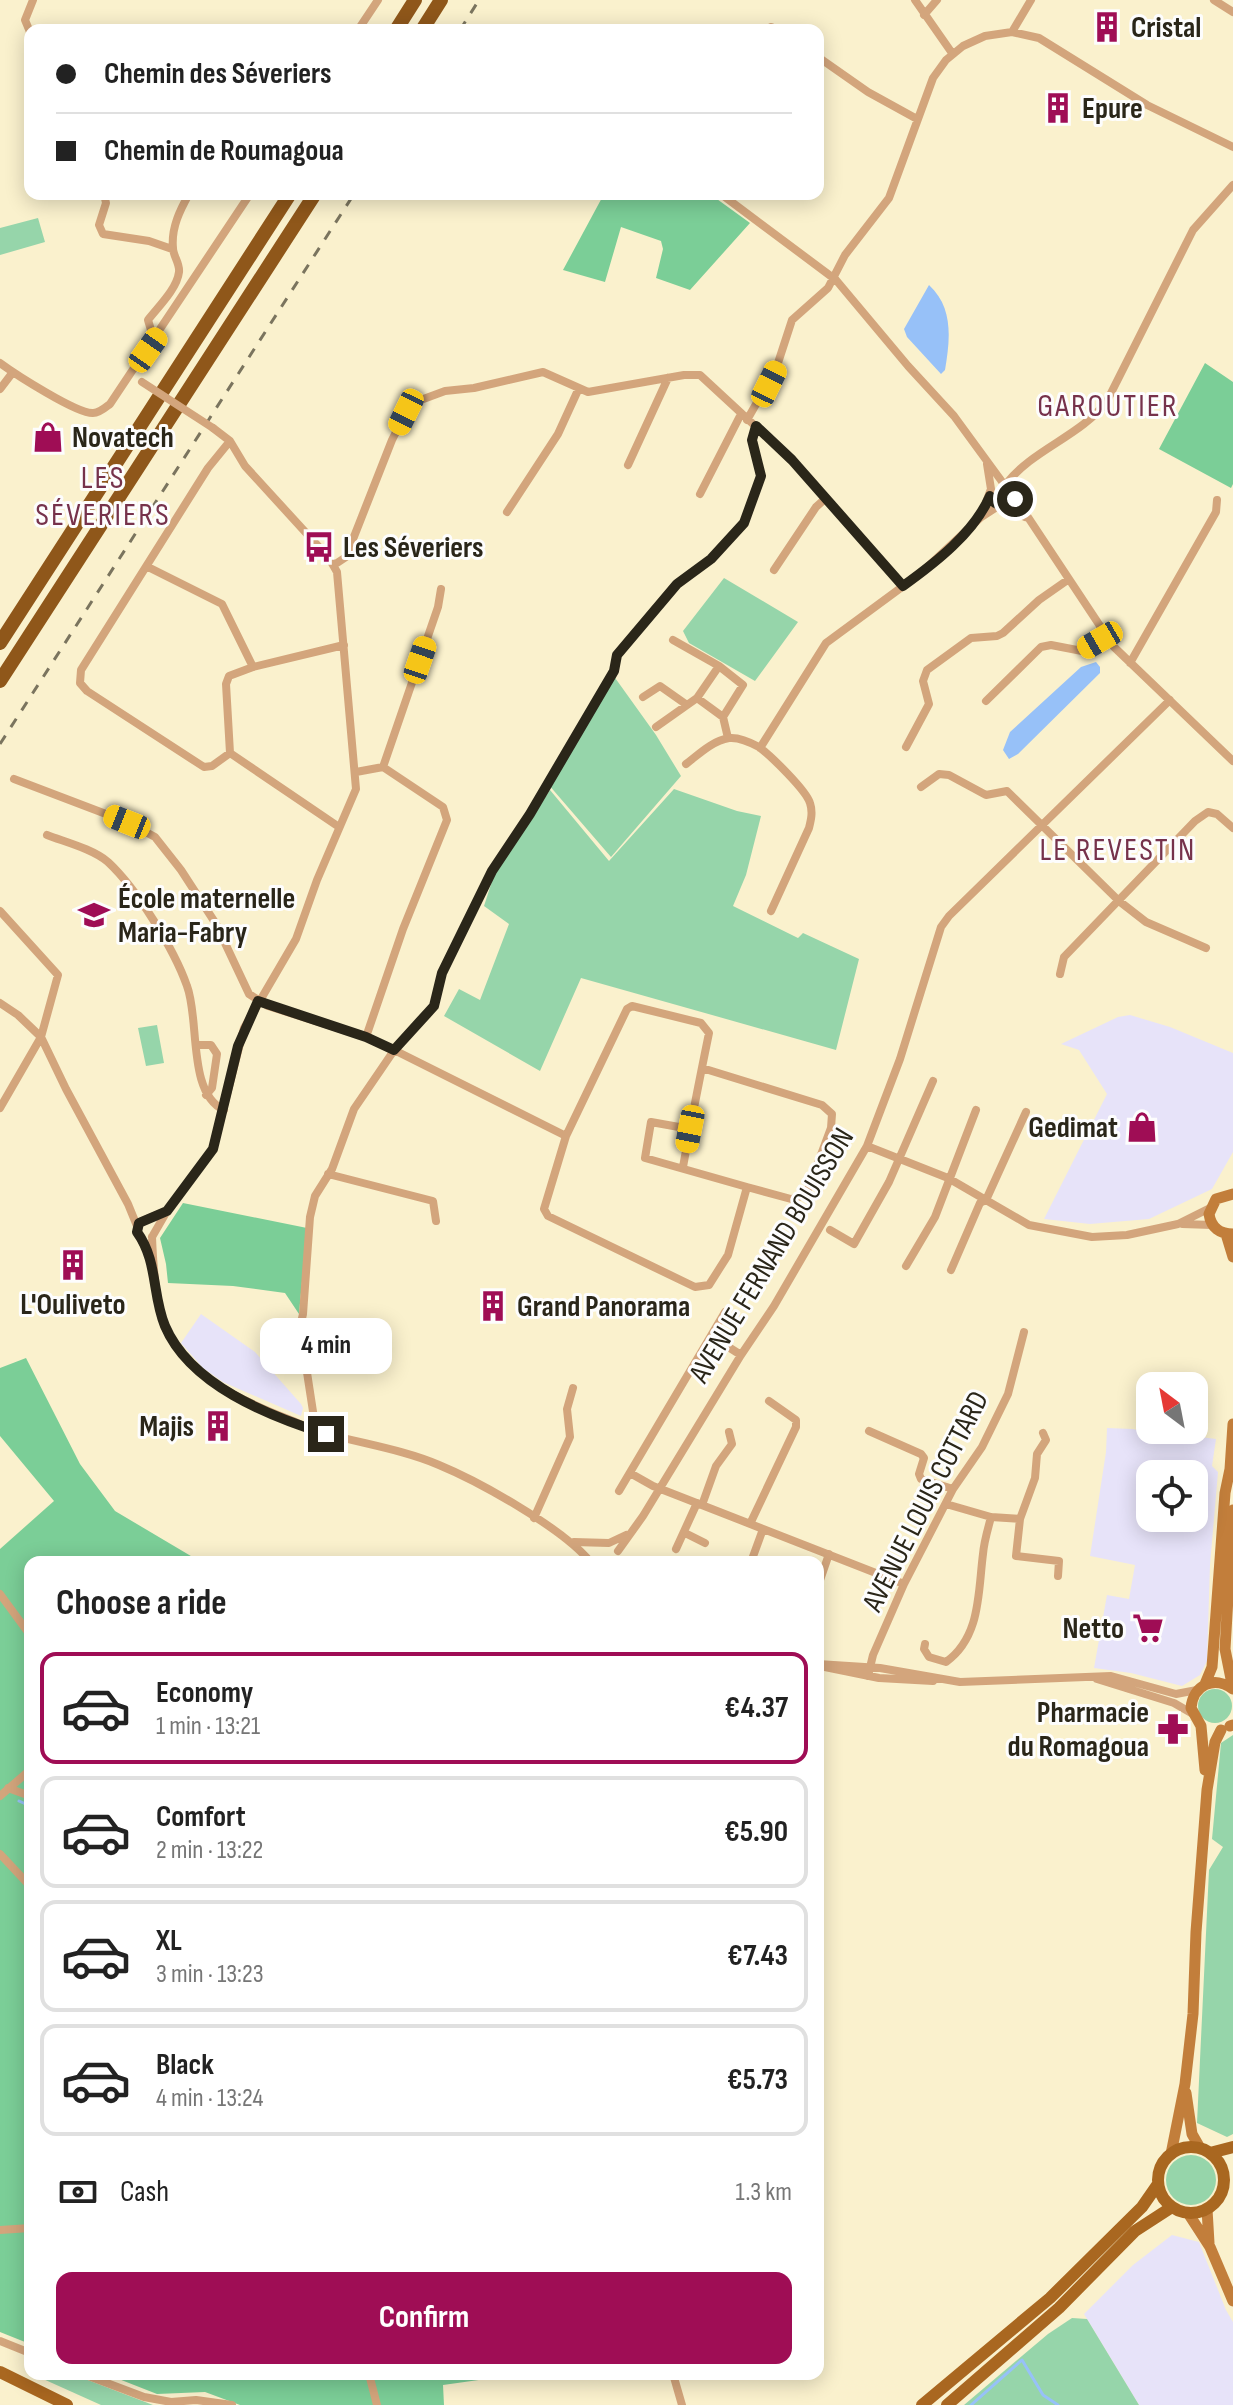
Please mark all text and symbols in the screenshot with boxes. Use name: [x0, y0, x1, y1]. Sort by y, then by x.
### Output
building icon: Cristal: [1090, 10, 1124, 44]
place label: Cristal: [1131, 10, 1201, 46]
text: Chemin des Séveriers: [104, 56, 332, 92]
building icon: Epure: [1041, 91, 1075, 125]
place label: Epure: [1082, 91, 1143, 127]
text: Chemin de Roumagoua: [104, 133, 344, 169]
car: [124, 323, 172, 377]
car: [748, 357, 790, 411]
car: [385, 385, 427, 439]
district label: GAROUTIER: [1037, 387, 1179, 426]
shop icon: Novatech: [31, 420, 65, 454]
place label: Novatech: [72, 420, 174, 456]
district label: LES SÉVERIERS: [35, 459, 171, 535]
route start: [997, 481, 1033, 517]
bus stop icon: Les Séveriers: [302, 530, 336, 564]
place label: Les Séveriers: [343, 530, 484, 566]
car: [1073, 618, 1127, 662]
car: [401, 633, 439, 687]
car: [100, 802, 154, 842]
district label: LE REVESTIN: [1040, 831, 1196, 870]
place label: École maternelle Maria-Fabry: [118, 881, 295, 951]
school or university icon: École maternelle Maria-Fabry: [77, 898, 111, 932]
car: [674, 1103, 706, 1155]
place label: Gedimat: [1028, 1110, 1118, 1146]
shop icon: Gedimat: [1125, 1110, 1159, 1144]
street label: AVENUE FERNAND BOUISSON: [681, 1122, 862, 1390]
building icon: L'Ouliveto: [56, 1248, 90, 1282]
place label: L'Ouliveto: [20, 1287, 126, 1323]
building icon: Grand Panorama: [476, 1289, 510, 1323]
place label: Grand Panorama: [517, 1289, 690, 1325]
callout: 4 min: [260, 1318, 392, 1374]
text: 4 min: [301, 1330, 351, 1361]
north arrow: [1136, 1372, 1208, 1444]
map controls: [1136, 1372, 1208, 1532]
street label: AVENUE LOUIS COTTARD: [854, 1385, 997, 1618]
place label: Majis: [139, 1409, 194, 1445]
building icon: Majis: [201, 1409, 235, 1443]
route end: [308, 1416, 344, 1452]
button: locate: [1136, 1460, 1208, 1532]
text: Choose a ride: [56, 1582, 227, 1625]
place label: Netto: [1062, 1611, 1124, 1647]
supermarket icon: Netto: [1131, 1611, 1165, 1645]
icon: car: [60, 1672, 132, 1744]
text: Economy: [156, 1675, 253, 1711]
text: €4.37: [724, 1690, 788, 1726]
place label: Pharmacie du Romagoua: [1008, 1695, 1149, 1765]
text: 1 min · 13:21: [156, 1711, 260, 1742]
pharmacy icon: Pharmacie du Romagoua: [1156, 1712, 1190, 1746]
icon: car: [60, 1796, 132, 1868]
text: Comfort: [156, 1799, 246, 1835]
text: €5.90: [724, 1814, 788, 1850]
text: 2 min · 13:22: [156, 1835, 263, 1866]
icon: car: [60, 1920, 132, 1992]
text: XL: [156, 1923, 182, 1959]
text: €7.43: [727, 1938, 788, 1974]
text: 3 min · 13:23: [156, 1959, 264, 1990]
icon: car: [60, 2044, 132, 2116]
text: Black: [156, 2047, 214, 2083]
text: €5.73: [727, 2062, 788, 2098]
text: 4 min · 13:24: [156, 2083, 263, 2114]
icon: cash: [56, 2170, 100, 2214]
text: Cash: [120, 2174, 169, 2210]
text: 1.3 km: [736, 2177, 792, 2208]
button: Confirm: [56, 2272, 792, 2364]

